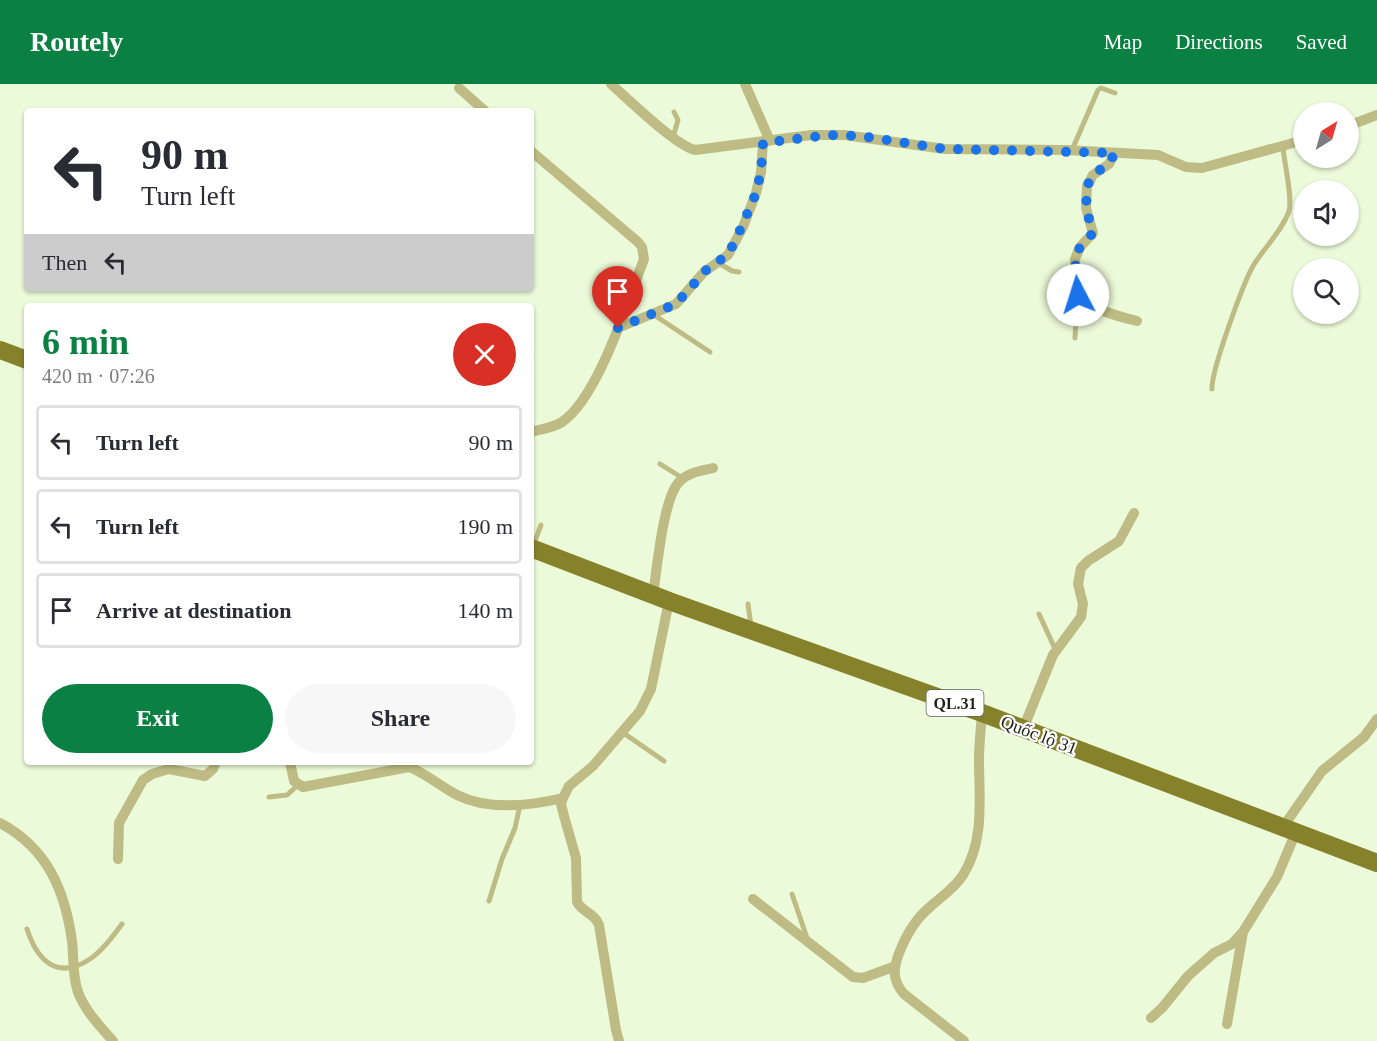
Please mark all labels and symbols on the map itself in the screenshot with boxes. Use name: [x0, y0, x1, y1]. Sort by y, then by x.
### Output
north arrow: [1293, 102, 1359, 168]
position arrow: [1046, 263, 1110, 327]
pin: [592, 266, 643, 328]
road number: QL.31: [926, 690, 984, 716]
street label: Quốc lộ 31: [998, 711, 1080, 759]

